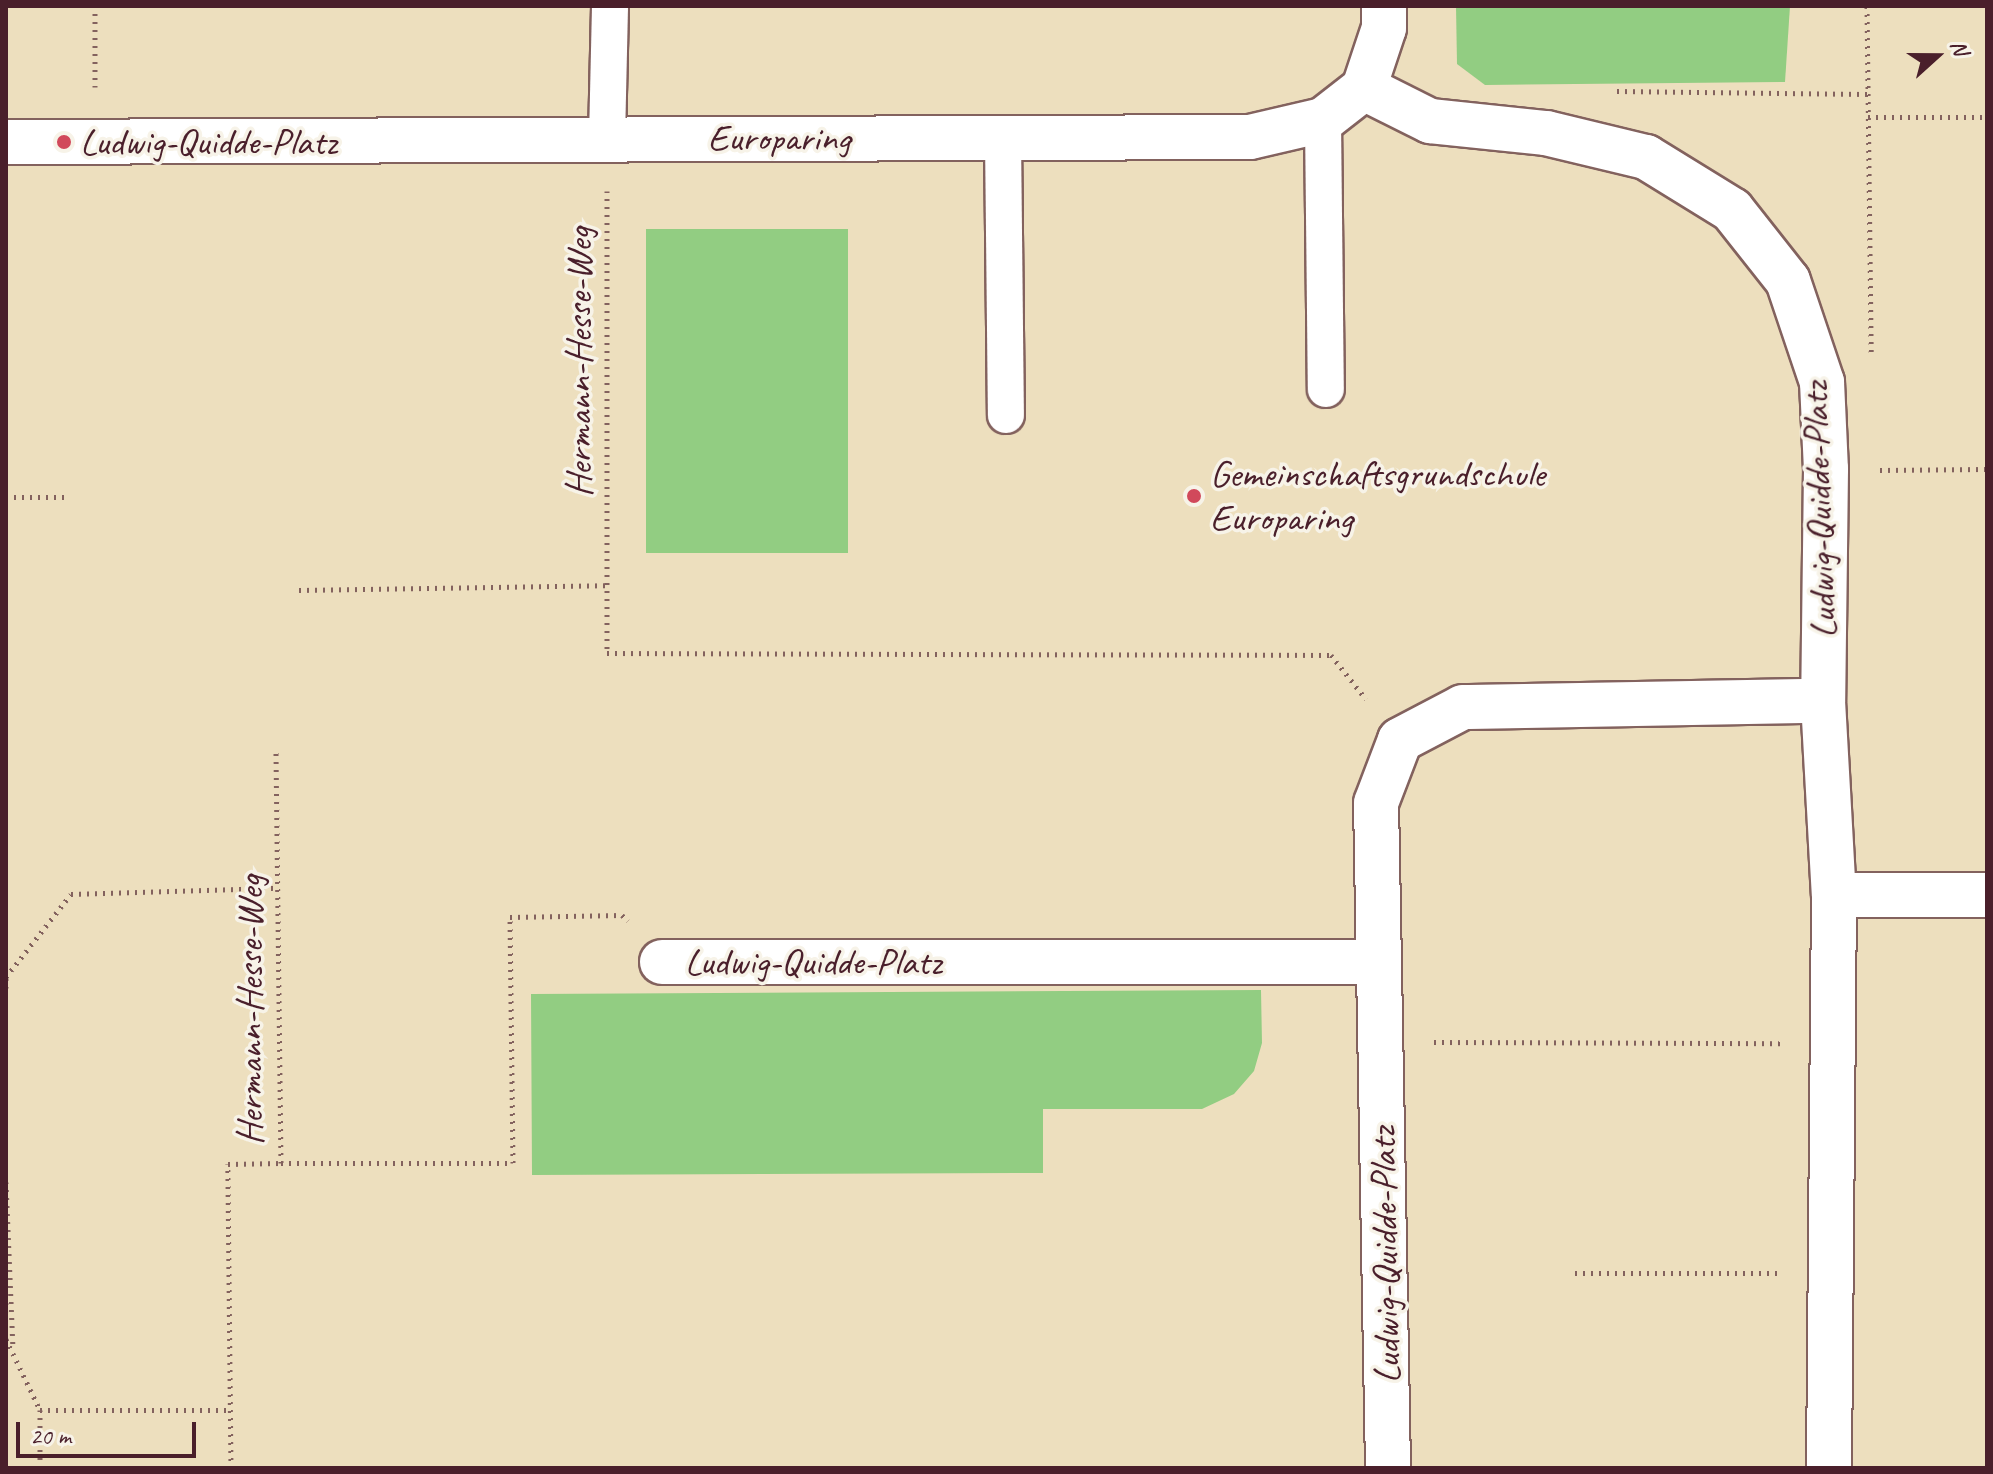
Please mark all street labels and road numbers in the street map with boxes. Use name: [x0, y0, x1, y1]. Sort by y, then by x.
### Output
street label: Europaring: [708, 115, 850, 161]
street label: Hermann-Hesse-Weg: [556, 227, 602, 497]
street label: Ludwig-Quidde-Platz: [1792, 381, 1846, 639]
street label: Hermann-Hesse-Weg: [227, 875, 273, 1145]
street label: Ludwig-Quidde-Platz: [685, 939, 941, 985]
street label: Ludwig-Quidde-Platz: [1360, 1126, 1410, 1384]

